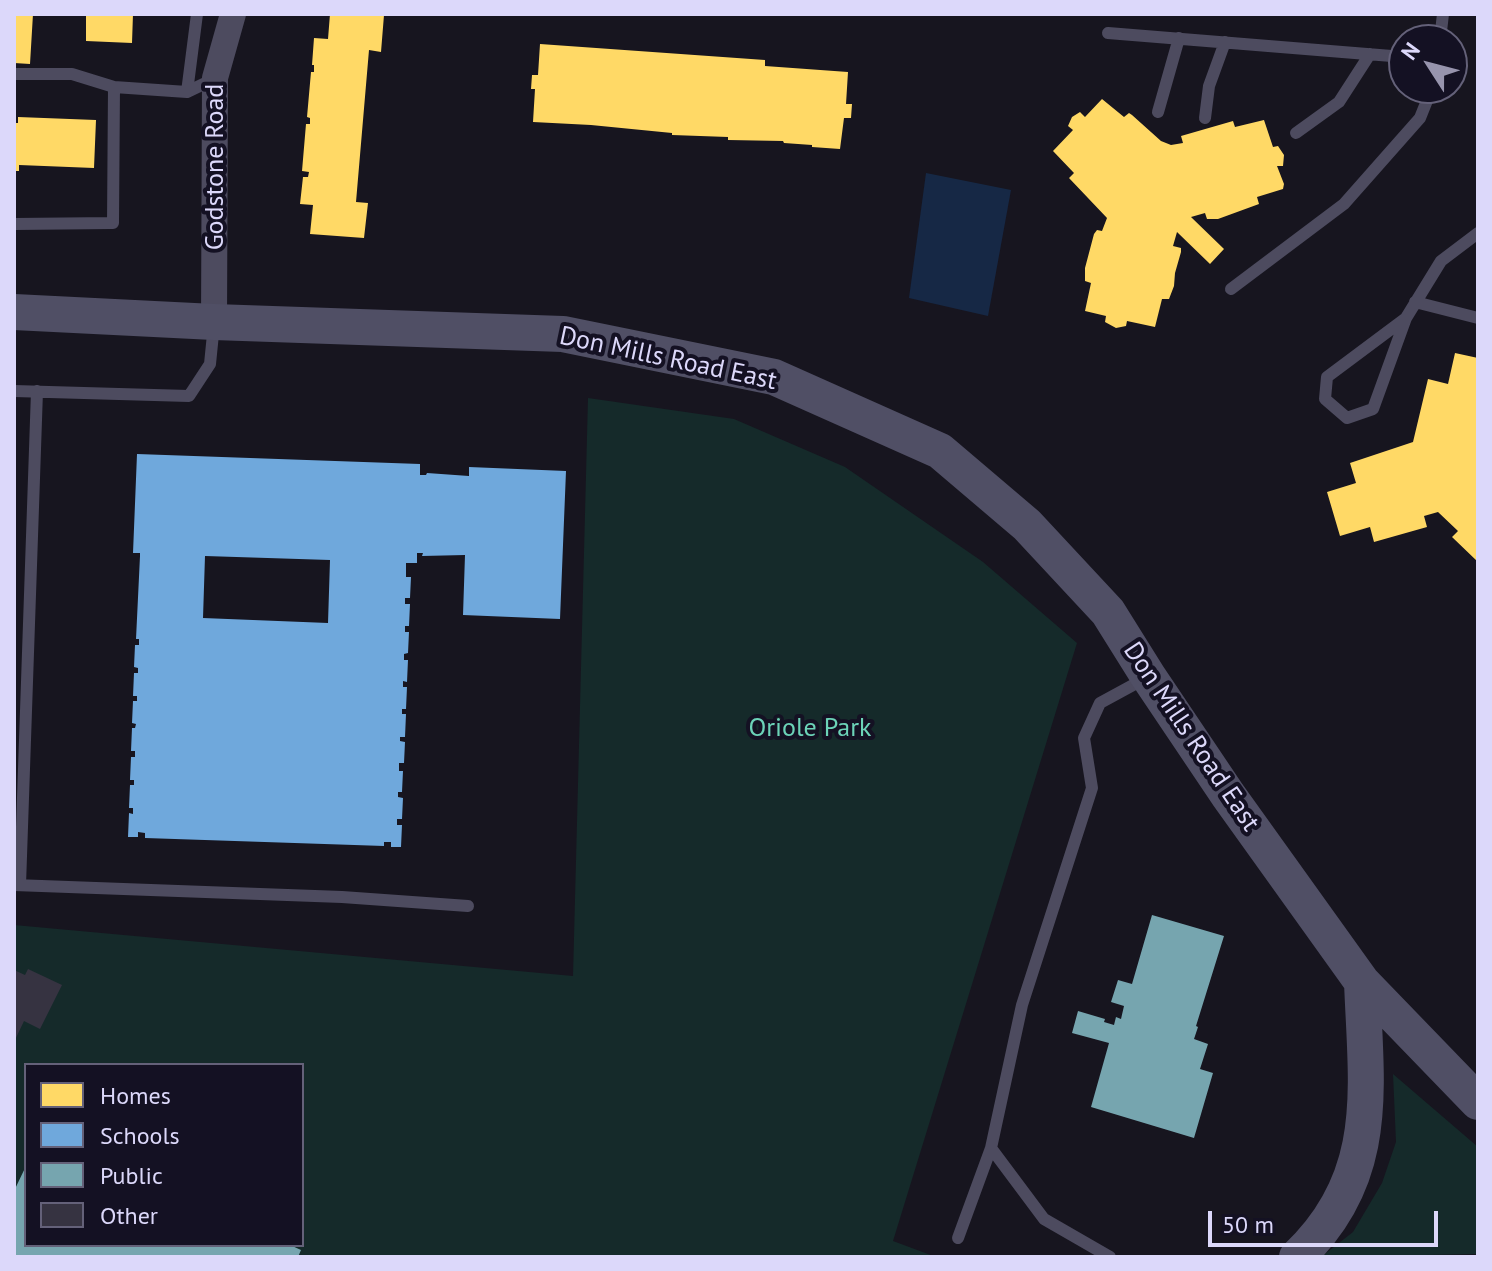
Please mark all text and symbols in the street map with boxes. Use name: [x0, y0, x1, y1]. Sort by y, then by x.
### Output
north arrow: [1388, 24, 1468, 104]
text: N: [1395, 37, 1426, 65]
street label: Godstone Road: [200, 84, 232, 250]
street label: Don Mills Road East: [557, 321, 779, 397]
street label: Don Mills Road East: [1116, 637, 1266, 837]
park label: Oriole Park: [748, 713, 872, 745]
legend: [24, 1063, 304, 1247]
text: Homes: [100, 1080, 171, 1111]
text: Schools: [100, 1120, 180, 1151]
text: Public: [100, 1160, 163, 1191]
scale bar: [1212, 1195, 1442, 1245]
text: Other: [100, 1200, 158, 1231]
text: 50 m: [1222, 1209, 1274, 1240]

